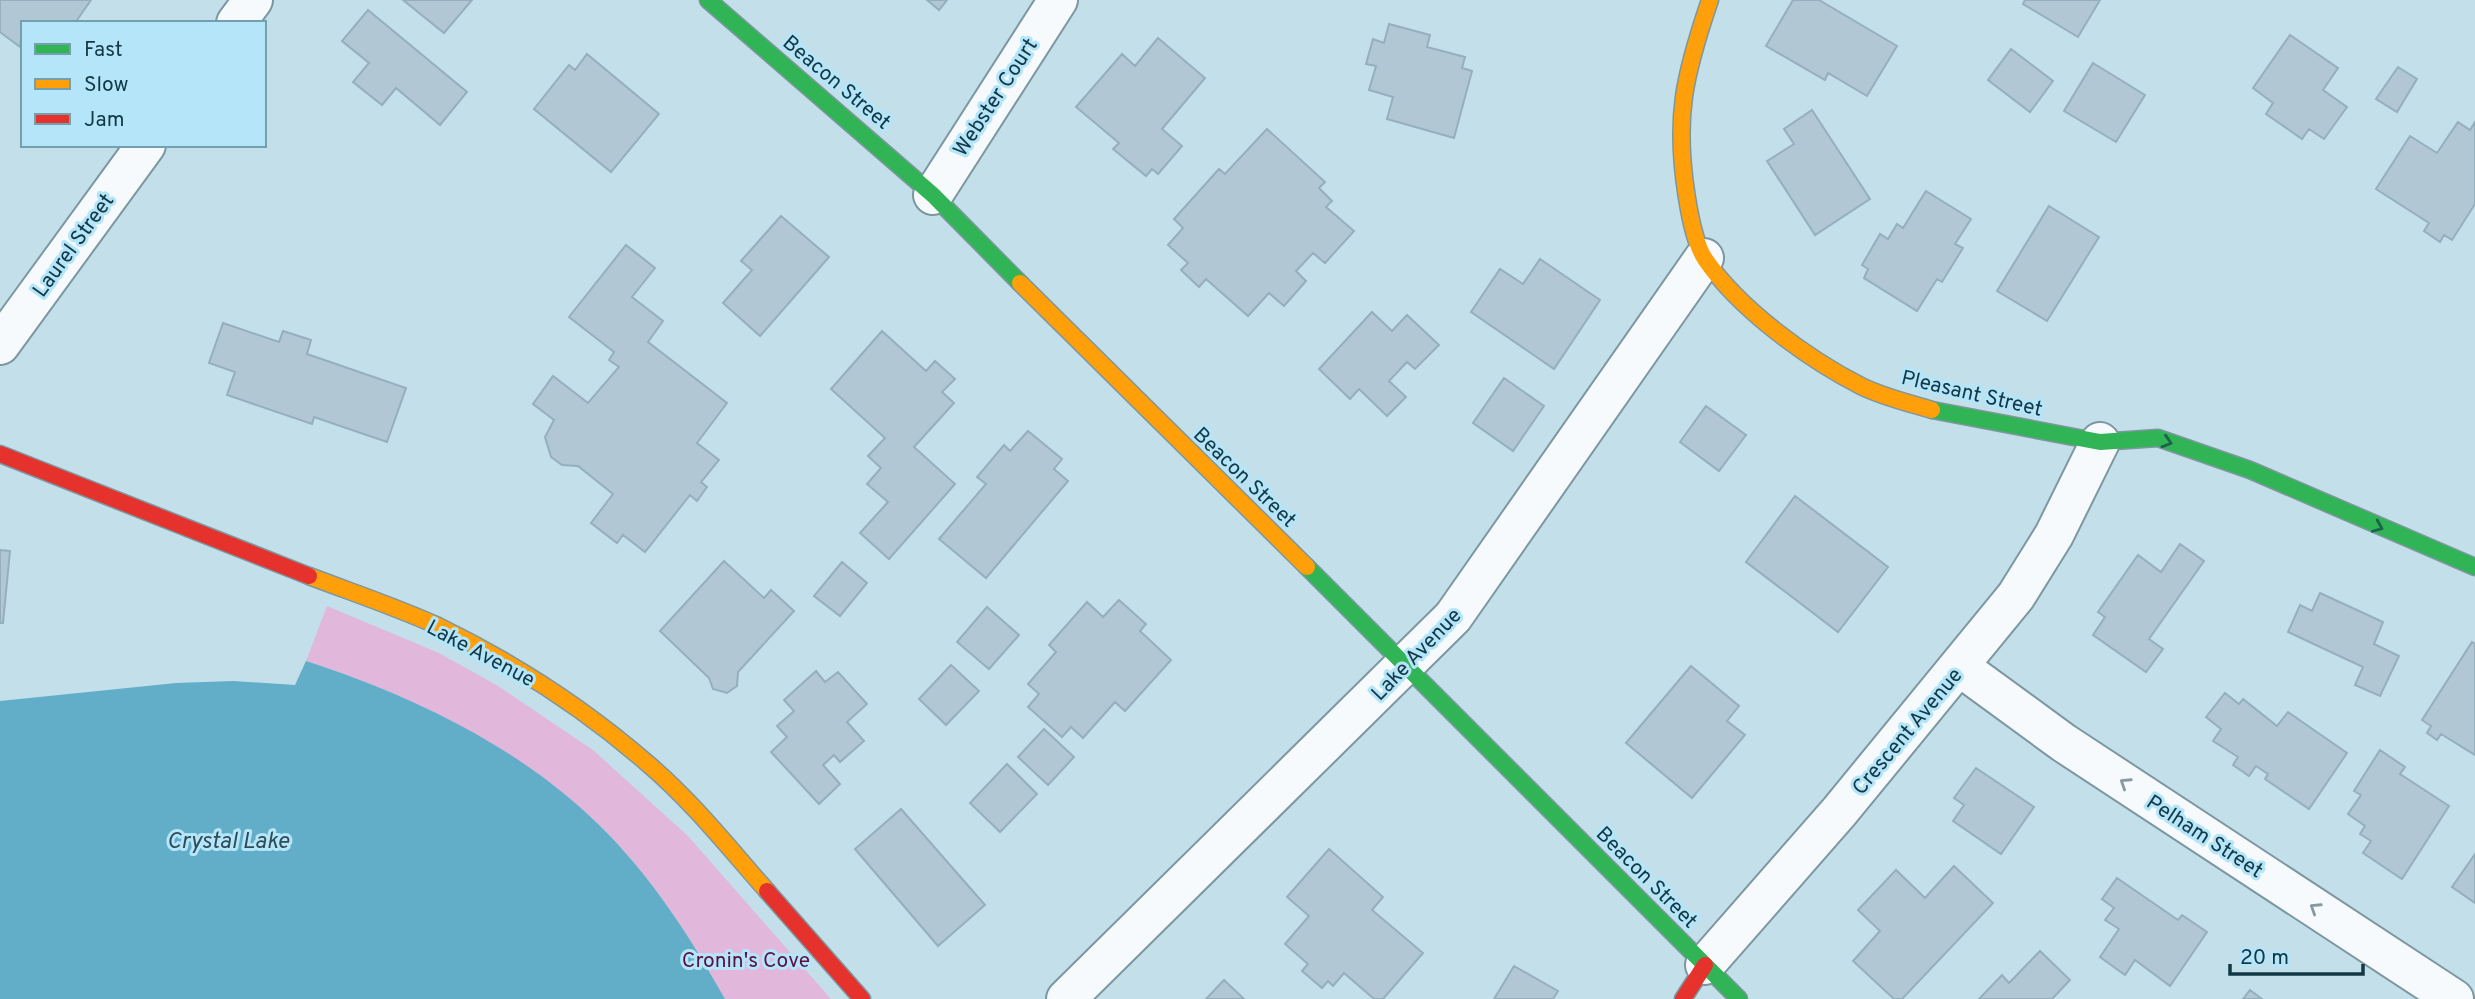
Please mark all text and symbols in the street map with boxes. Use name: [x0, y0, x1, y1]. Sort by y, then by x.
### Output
legend: [21, 21, 266, 147]
street label: Beacon Street: [776, 30, 896, 136]
street label: Webster Court: [948, 33, 1045, 162]
text: Fast: [84, 37, 123, 64]
text: Slow: [84, 72, 129, 99]
text: Jam: [84, 107, 125, 134]
street label: Laurel Street: [27, 189, 121, 303]
street label: Pleasant Street: [1898, 365, 2045, 424]
street label: Beacon Street: [1187, 422, 1301, 534]
one-way arrow: [2161, 433, 2173, 448]
one-way arrow: [2371, 518, 2383, 532]
street label: Lake Avenue: [1366, 603, 1468, 707]
street label: Lake Avenue: [421, 614, 539, 694]
street label: Crescent Avenue: [1847, 663, 1969, 801]
one-way arrow: [2119, 778, 2132, 791]
street label: Pelham Street: [2141, 789, 2268, 885]
street label: Beacon Street: [1589, 821, 1703, 935]
water label: Crystal Lake: [167, 828, 290, 857]
one-way arrow: [2310, 903, 2323, 916]
scale bar: [2230, 932, 2363, 976]
text: 20 m: [2240, 945, 2289, 972]
park label: Cronin's Cove: [682, 948, 810, 975]

